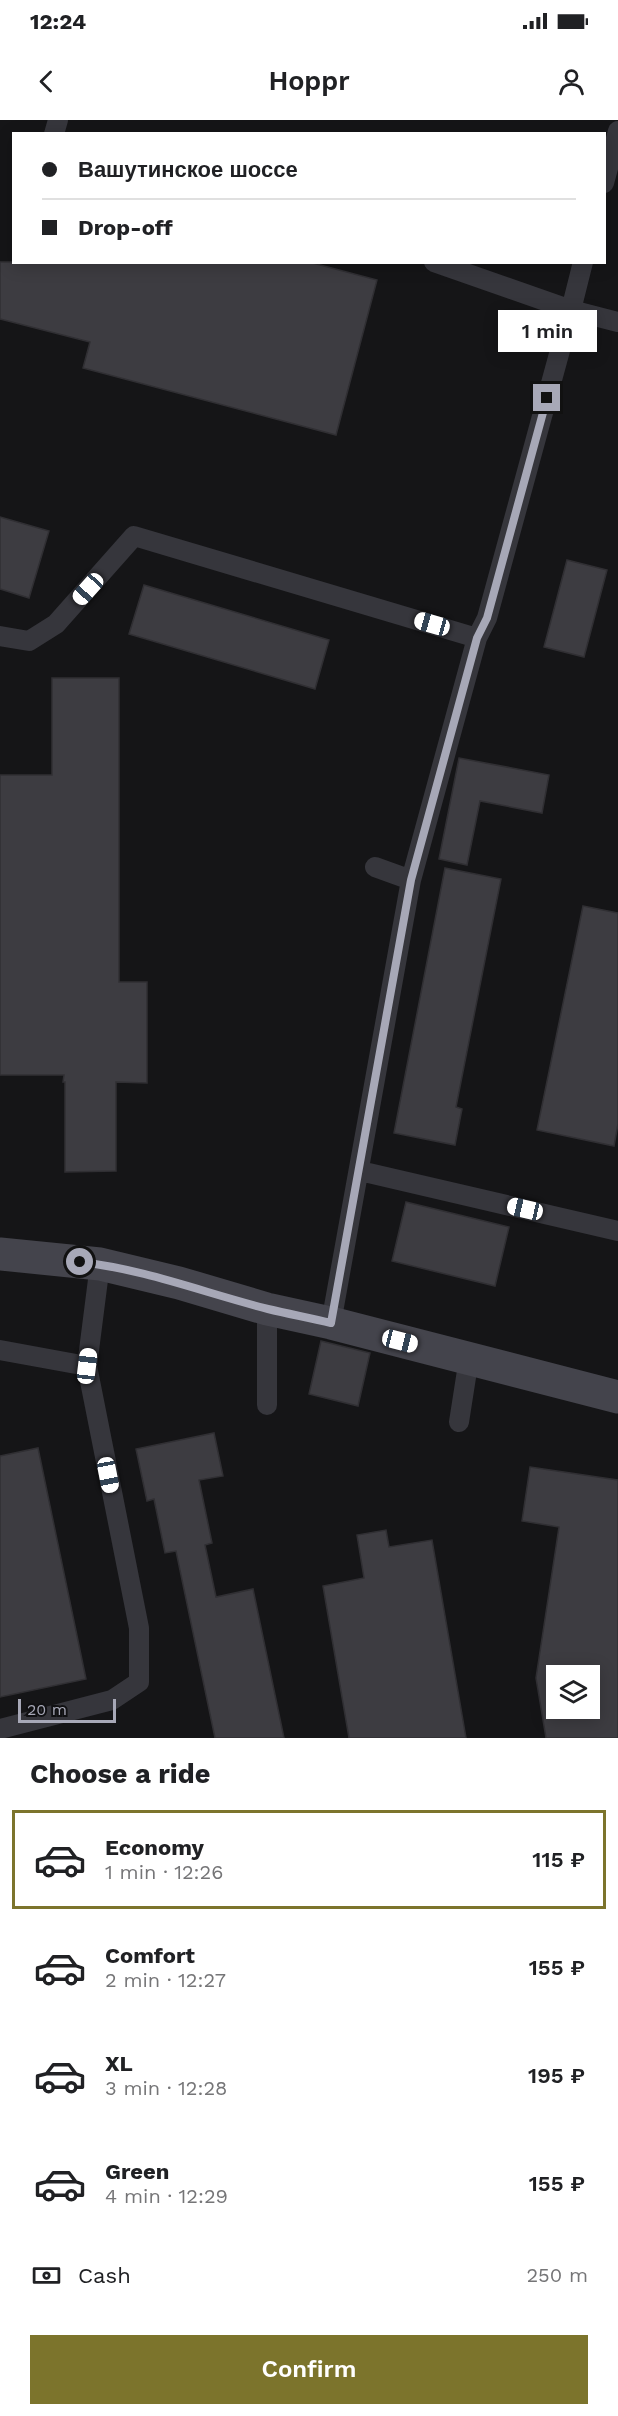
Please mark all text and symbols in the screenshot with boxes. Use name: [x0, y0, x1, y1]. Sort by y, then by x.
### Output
text: 12:24: [30, 9, 86, 34]
icon: back: [30, 65, 63, 98]
text: Hoppr: [268, 65, 350, 97]
icon: person: [555, 65, 588, 98]
text: Вашутинское шоссе: [78, 157, 298, 182]
text: Drop-off: [78, 215, 173, 240]
callout: 1 min: [498, 311, 596, 353]
text: 1 min: [522, 319, 573, 343]
route end: [533, 384, 560, 411]
car: [69, 570, 107, 608]
car: [412, 610, 452, 638]
car: [505, 1196, 545, 1222]
route start: [66, 1248, 93, 1275]
car: [380, 1328, 420, 1354]
car: [76, 1347, 98, 1385]
car: [96, 1456, 120, 1494]
map controls: [546, 1665, 600, 1719]
button: layers: [546, 1665, 600, 1719]
scale bar: [18, 1696, 116, 1724]
text: 20 m: [27, 1700, 67, 1719]
text: Choose a ride: [30, 1758, 210, 1790]
icon: car: [33, 1833, 87, 1887]
text: Economy: [105, 1835, 204, 1860]
text: 115 ₽: [532, 1847, 585, 1872]
text: 1 min · 12:26: [105, 1860, 223, 1884]
icon: car: [33, 1941, 87, 1995]
text: Comfort: [105, 1943, 195, 1968]
text: 155 ₽: [529, 1955, 585, 1980]
text: 2 min · 12:27: [105, 1968, 226, 1992]
icon: car: [33, 2049, 87, 2103]
text: XL: [105, 2051, 133, 2076]
text: 195 ₽: [528, 2063, 585, 2088]
text: 3 min · 12:28: [105, 2076, 227, 2100]
icon: car: [33, 2157, 87, 2211]
text: Green: [105, 2159, 169, 2184]
text: 155 ₽: [529, 2171, 585, 2196]
text: 4 min · 12:29: [105, 2184, 228, 2208]
icon: cash: [30, 2259, 63, 2292]
text: Cash: [78, 2263, 131, 2288]
text: 250 m: [526, 2263, 588, 2287]
button: Confirm: [30, 2335, 588, 2404]

